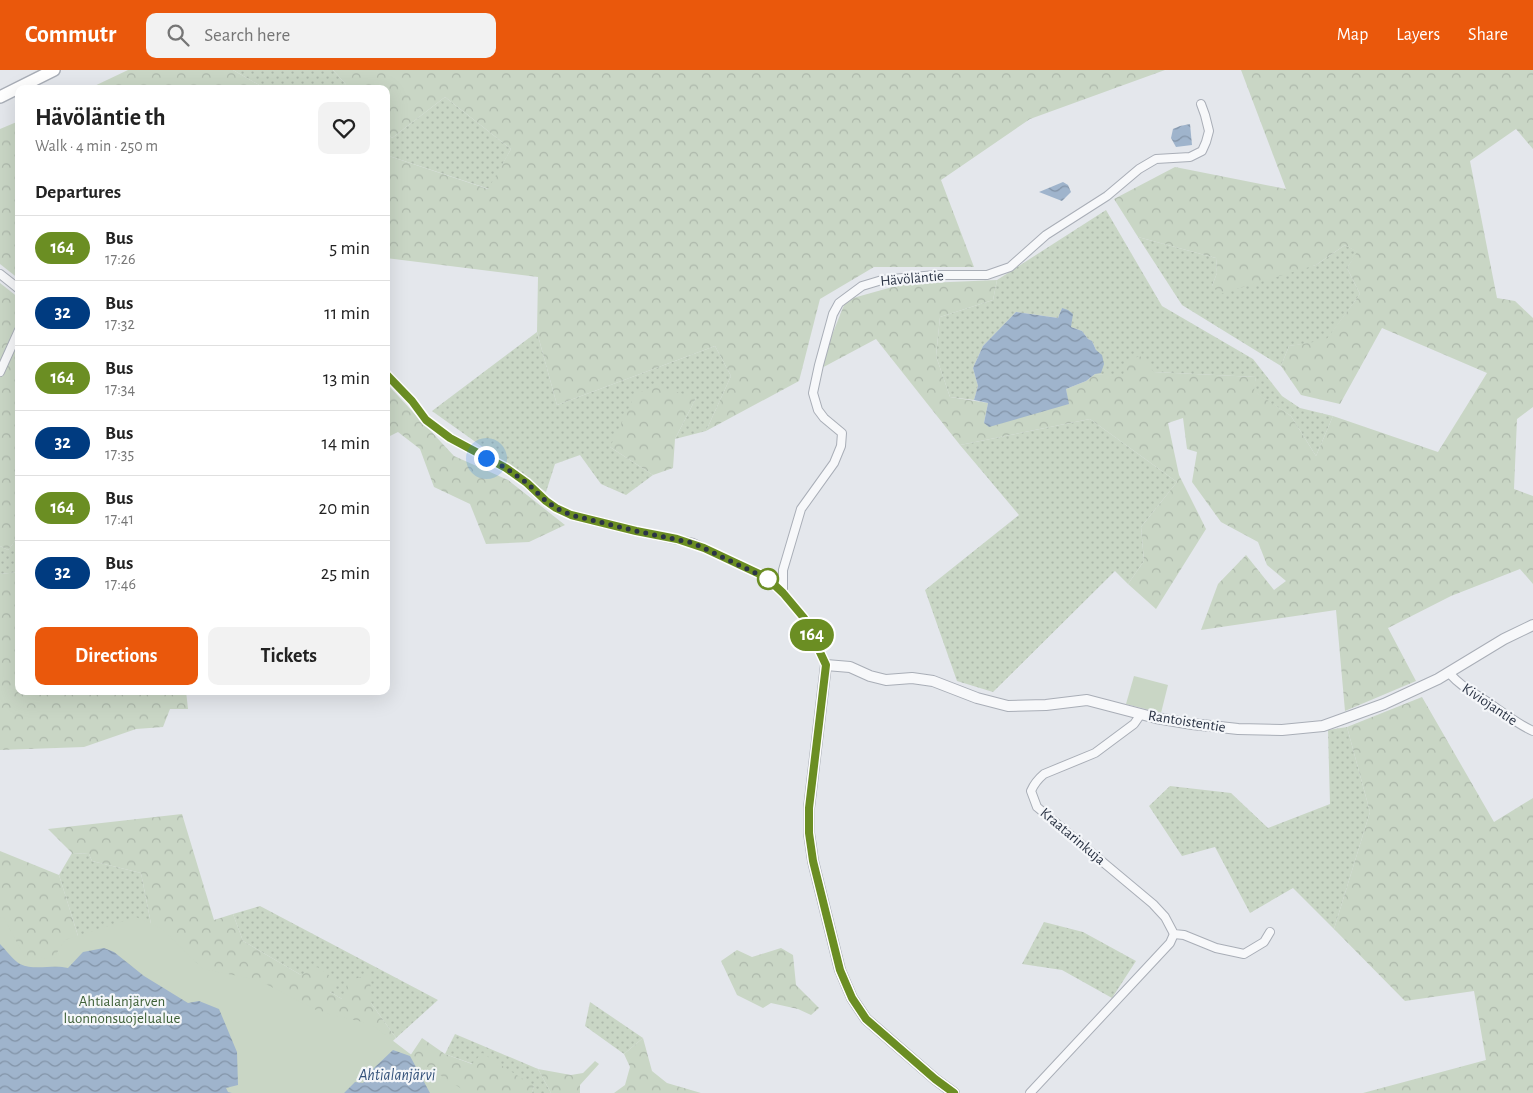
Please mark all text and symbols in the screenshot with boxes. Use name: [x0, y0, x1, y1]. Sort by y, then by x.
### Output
search box: [146, 13, 496, 58]
icon: search: [164, 21, 192, 49]
text: Commutr: [25, 23, 116, 47]
text: Search here: [204, 26, 290, 45]
text: Map: [1337, 26, 1368, 44]
text: Layers: [1396, 26, 1440, 44]
text: Share: [1468, 26, 1508, 44]
button: heart: [318, 102, 370, 154]
text: Hävöläntie th: [35, 106, 166, 130]
text: Walk · 4 min · 250 m: [35, 138, 158, 154]
text: Departures: [35, 183, 121, 202]
text: Bus: [105, 229, 133, 248]
text: 164: [50, 239, 75, 257]
text: 5 min: [329, 239, 370, 258]
text: 17:26: [105, 251, 136, 267]
street label: Hävöläntie: [880, 268, 945, 289]
text: Bus: [105, 294, 133, 313]
text: 32: [54, 304, 71, 322]
text: 11 min: [324, 304, 370, 323]
text: 17:32: [105, 316, 135, 332]
text: Bus: [105, 359, 133, 378]
text: 164: [50, 369, 75, 387]
text: 13 min: [323, 369, 370, 388]
text: 17:34: [105, 381, 135, 397]
text: Bus: [105, 424, 133, 443]
text: 32: [54, 434, 71, 452]
text: 14 min: [322, 434, 370, 453]
text: 17:35: [105, 446, 134, 462]
your location: [474, 446, 499, 471]
text: Bus: [105, 489, 133, 508]
text: 164: [50, 499, 75, 517]
text: 20 min: [319, 499, 370, 518]
text: 17:41: [105, 511, 134, 527]
text: Bus: [105, 554, 133, 573]
text: 32: [54, 564, 71, 582]
text: 25 min: [321, 564, 370, 583]
unlabelled marker: [757, 568, 779, 590]
text: 17:46: [105, 576, 136, 592]
line badge: 164: [783, 619, 841, 651]
text: 164: [800, 626, 824, 644]
button: Directions: [35, 627, 198, 685]
button: Tickets: [208, 627, 370, 685]
street label: Kiviojantie: [1459, 681, 1520, 728]
street label: Rantoistentie: [1147, 708, 1227, 735]
street label: Kraatarinkuja: [1037, 805, 1108, 868]
park label: Ahtialanjärven luonnonsuojelualue: [64, 994, 180, 1026]
water label: Ahtialanjärvi: [358, 1067, 436, 1084]

